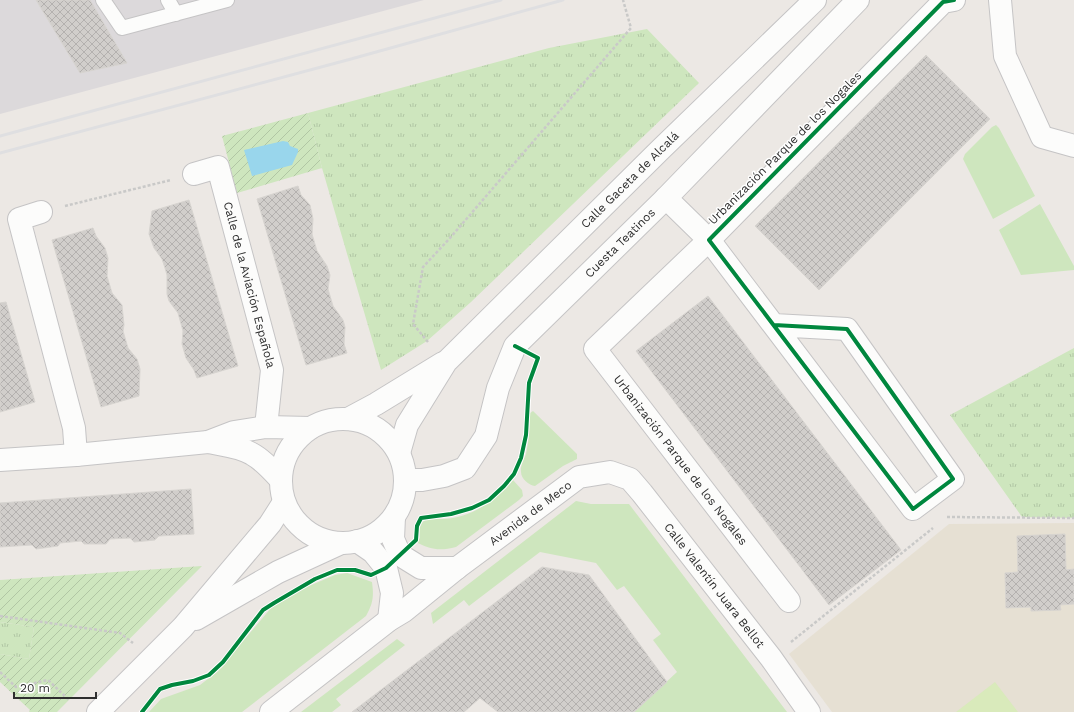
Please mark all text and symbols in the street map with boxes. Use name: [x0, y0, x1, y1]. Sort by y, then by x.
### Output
street label: Urbanización Parque de los Nogales: [706, 69, 864, 227]
street label: Calle Gaceta de Alcalá: [578, 129, 682, 231]
street label: Calle de la Aviación Española: [221, 200, 278, 370]
street label: Cuesta Teatinos: [582, 206, 658, 281]
street label: Urbanización Parque de los Nogales: [611, 372, 750, 548]
street label: Avenida de Meco: [487, 478, 574, 548]
street label: Calle Valentín Juara Bellot: [661, 520, 768, 651]
scale bar: [14, 674, 96, 700]
text: 20 m: [20, 681, 50, 695]

